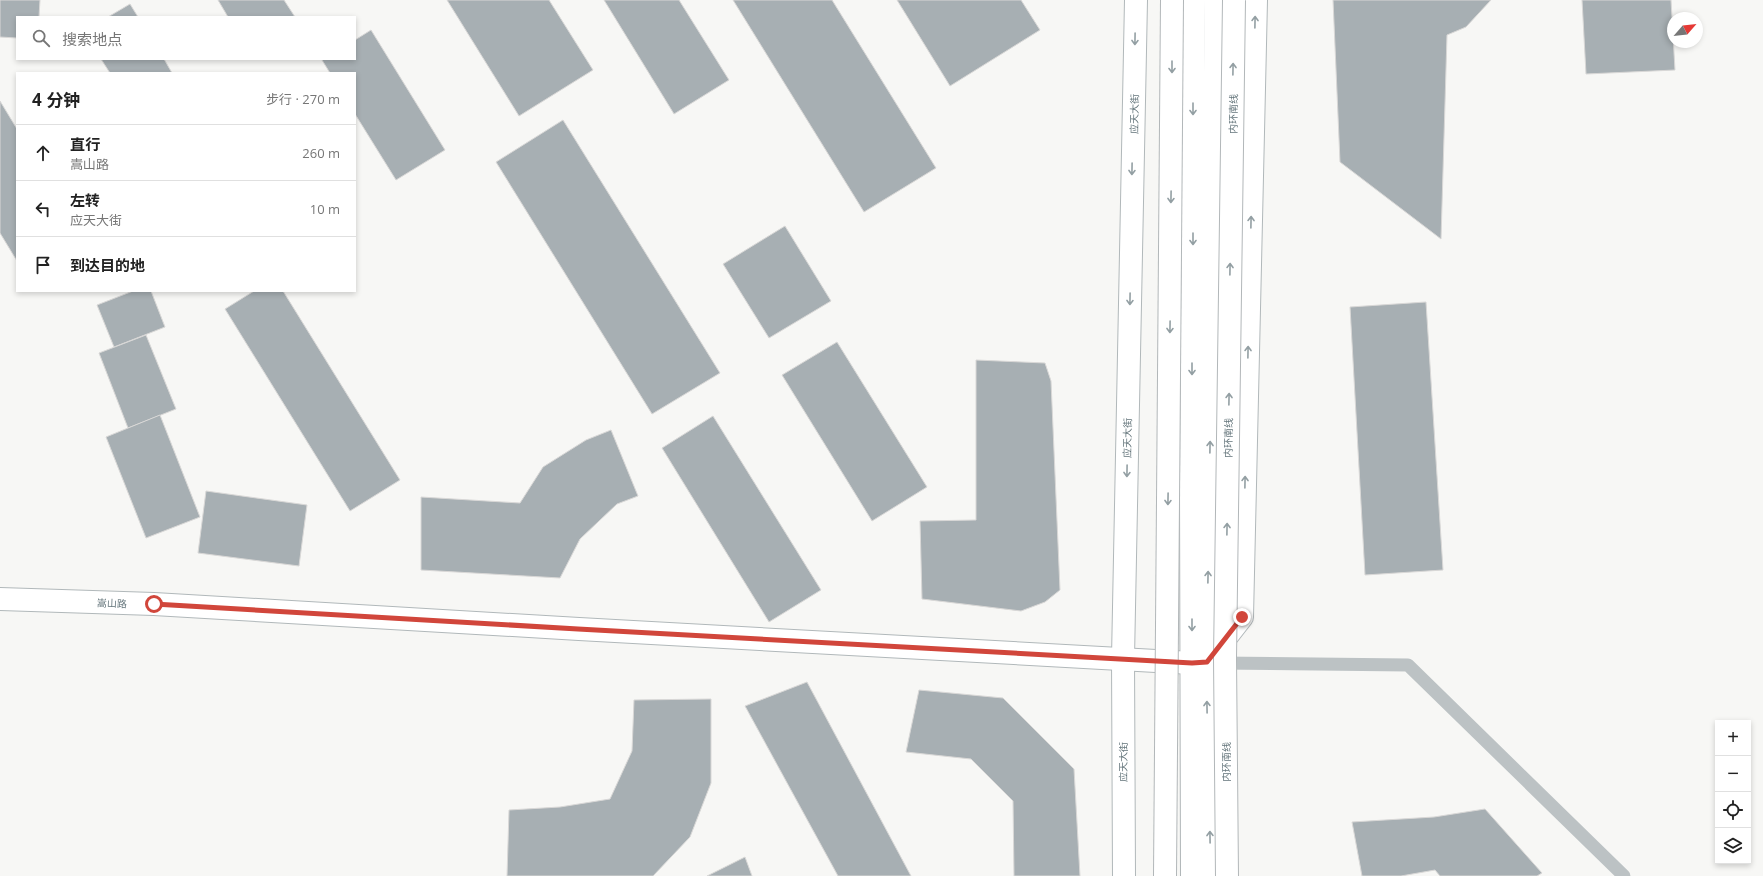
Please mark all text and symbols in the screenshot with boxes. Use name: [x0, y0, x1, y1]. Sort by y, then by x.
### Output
north arrow: [1667, 12, 1703, 48]
search box: [16, 16, 356, 60]
one-way arrow: [1251, 16, 1259, 29]
icon: search: [30, 27, 52, 49]
text: 搜索地点: [62, 29, 122, 49]
one-way arrow: [1131, 32, 1139, 45]
one-way arrow: [1168, 60, 1176, 73]
one-way arrow: [1229, 63, 1237, 76]
text: 4 分钟: [32, 88, 80, 111]
text: 步行 · 270 m: [266, 90, 340, 108]
street label: 应天大街: [1127, 94, 1141, 134]
street label: 内环南线: [1226, 94, 1240, 134]
one-way arrow: [1189, 102, 1197, 115]
text: 直行: [70, 134, 100, 154]
icon: ahead: [32, 142, 54, 164]
text: 260 m: [302, 144, 340, 162]
text: 嵩山路: [70, 155, 109, 173]
one-way arrow: [1129, 162, 1136, 175]
text: 左转: [70, 190, 100, 210]
one-way arrow: [1167, 190, 1175, 203]
icon: left: [32, 198, 54, 220]
text: 10 m: [310, 200, 340, 218]
text: 应天大街: [70, 211, 122, 229]
one-way arrow: [1247, 216, 1255, 229]
one-way arrow: [1189, 232, 1197, 245]
icon: arrive: [32, 254, 54, 276]
text: 到达目的地: [70, 255, 145, 275]
one-way arrow: [1227, 263, 1234, 276]
one-way arrow: [1126, 292, 1134, 305]
one-way arrow: [1166, 320, 1173, 333]
one-way arrow: [1244, 346, 1252, 359]
one-way arrow: [1188, 362, 1196, 375]
one-way arrow: [1225, 393, 1233, 406]
street label: 应天大街: [1120, 418, 1134, 458]
street label: 内环南线: [1221, 418, 1235, 458]
one-way arrow: [1206, 441, 1214, 454]
one-way arrow: [1123, 464, 1130, 477]
one-way arrow: [1241, 476, 1249, 489]
one-way arrow: [1164, 492, 1172, 505]
one-way arrow: [1223, 523, 1231, 536]
one-way arrow: [1204, 571, 1212, 584]
street label: 嵩山路: [97, 595, 127, 611]
route start: [145, 595, 163, 613]
route end: [1233, 608, 1251, 626]
one-way arrow: [1188, 618, 1196, 631]
one-way arrow: [1204, 701, 1211, 714]
map controls: [1715, 720, 1751, 864]
button: +: [1715, 720, 1751, 756]
street label: 应天大街: [1116, 742, 1130, 782]
street label: 内环南线: [1219, 742, 1233, 782]
button: −: [1715, 756, 1751, 792]
button: locate: [1715, 792, 1751, 828]
button: layers: [1715, 828, 1751, 864]
one-way arrow: [1206, 831, 1213, 844]

